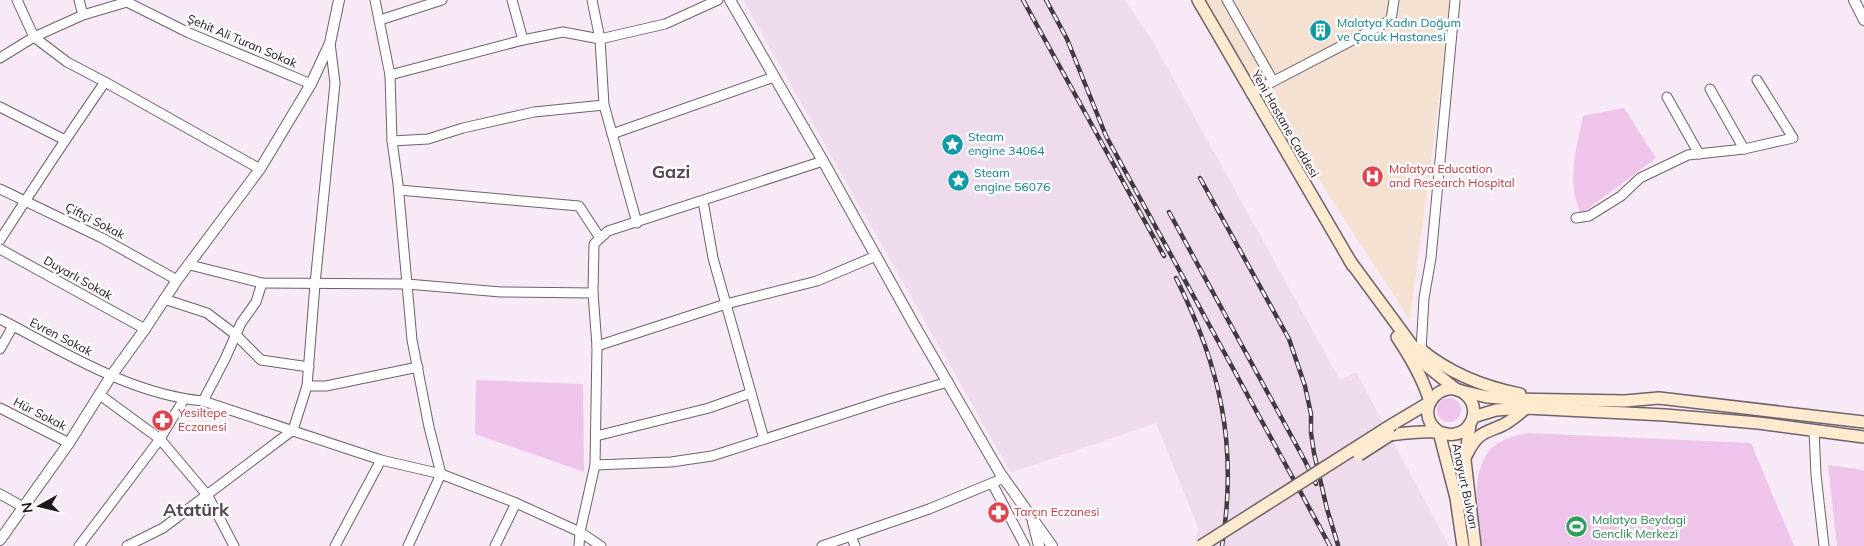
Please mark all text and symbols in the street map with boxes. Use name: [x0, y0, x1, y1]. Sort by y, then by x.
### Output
street label: Şehit Ali Turan Sokak: [185, 11, 300, 71]
place label: Malatya Kadın Doğum ve Çocuk Hastanesi: [1337, 15, 1461, 44]
building icon: Malatya Kadın Doğum ve Çocuk Hastanesi: [1309, 18, 1333, 42]
street label: Yeni Hastane Caddesi: [1248, 67, 1322, 180]
place label: Steam engine 34064: [968, 129, 1044, 158]
place icon: Steam engine 34064: [940, 132, 964, 156]
district label: Gazi: [652, 160, 690, 183]
place label: Malatya Education and Research Hospital: [1389, 161, 1515, 190]
hospital icon: Malatya Education and Research Hospital: [1361, 164, 1385, 188]
place label: Steam engine 56076: [974, 165, 1050, 194]
place icon: Steam engine 56076: [946, 168, 970, 192]
street label: Çiftçi Sokak: [63, 199, 128, 242]
street label: Duyarlı Sokak: [41, 252, 116, 303]
street label: Evren Sokak: [27, 314, 96, 359]
street label: Hür Sokak: [11, 394, 70, 434]
place label: Yesiltepe Eczanesi: [177, 405, 227, 434]
pharmacy icon: Yesiltepe Eczanesi: [150, 408, 174, 432]
street label: Anayurt Bulvarı: [1449, 442, 1482, 530]
north arrow: [15, 481, 65, 531]
district label: Atatürk: [163, 498, 230, 521]
pharmacy icon: Tarçın Eczanesi: [986, 500, 1010, 524]
text: N: [17, 501, 37, 514]
place label: Tarçın Eczanesi: [1014, 504, 1100, 519]
place label: Malatya Beydagi Genclik Merkezi: [1592, 512, 1686, 541]
sports icon: Malatya Beydagi Genclik Merkezi: [1564, 515, 1588, 539]

